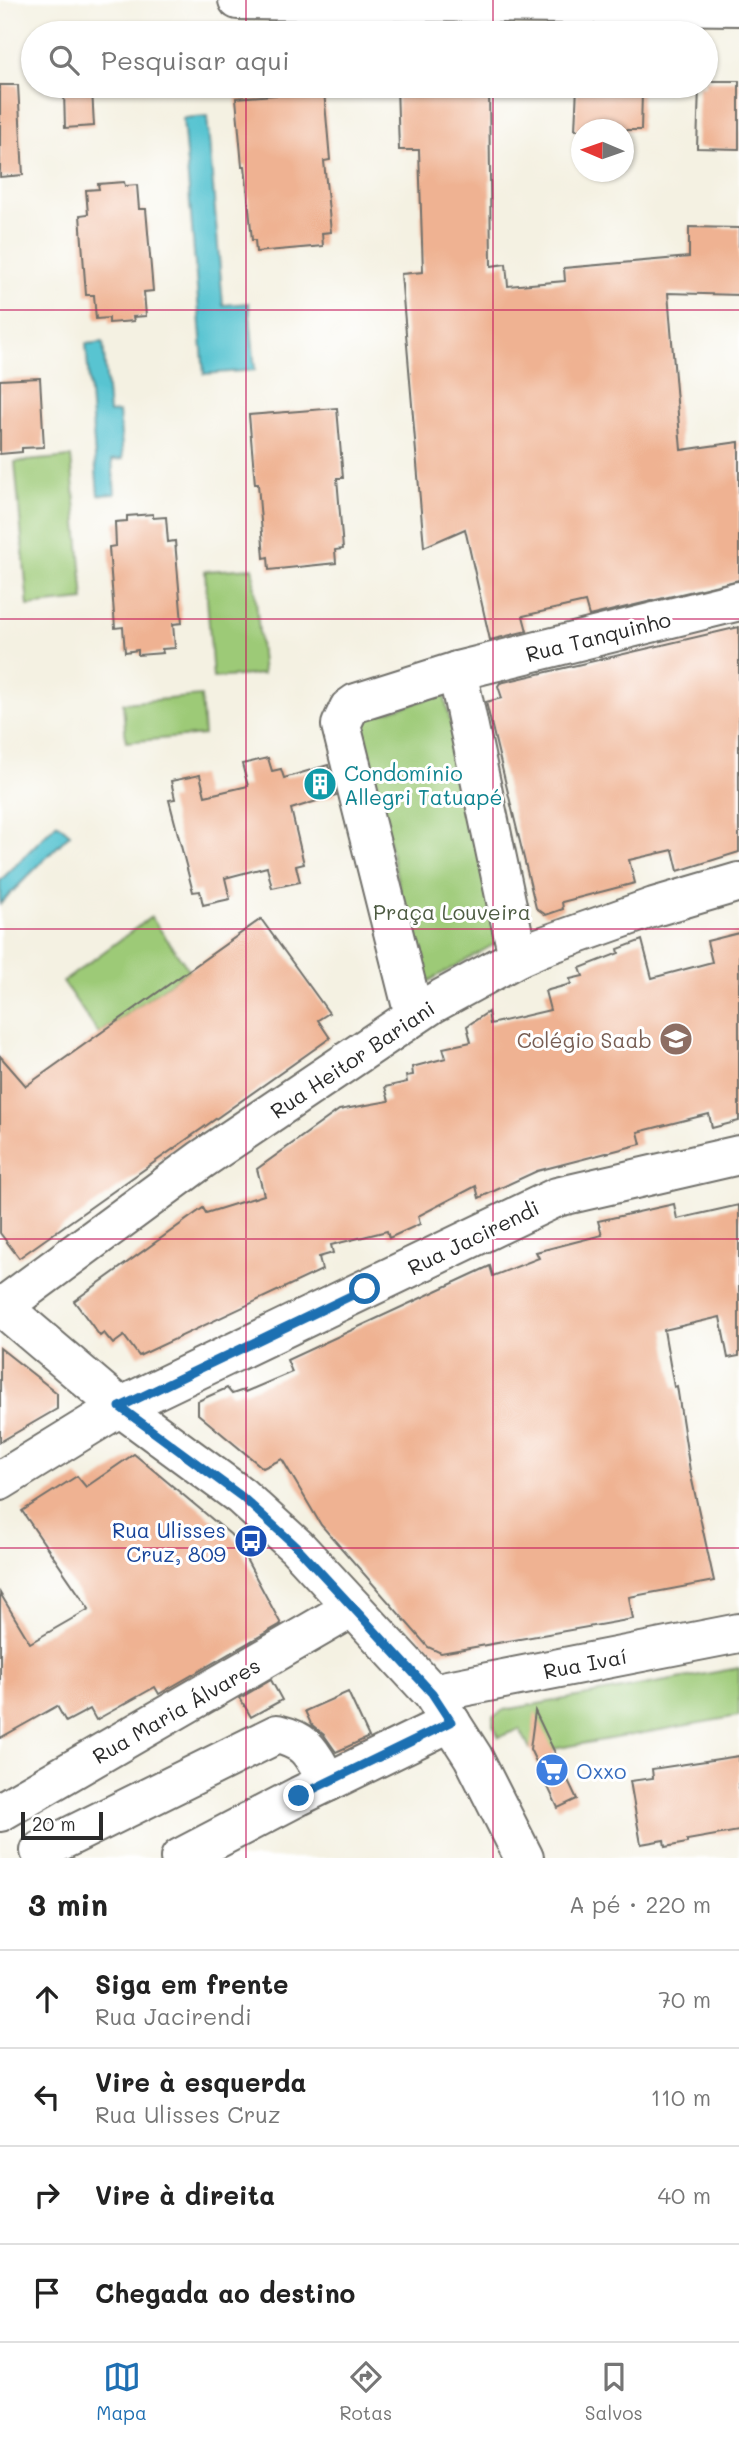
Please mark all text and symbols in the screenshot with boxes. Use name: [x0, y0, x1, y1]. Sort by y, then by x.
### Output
search box: [21, 21, 718, 98]
icon: search: [45, 41, 83, 79]
text: Pesquisar aqui: [101, 43, 290, 77]
north arrow: [571, 119, 634, 182]
street label: Rua Tanquinho: [523, 605, 673, 667]
place label: Condomínio Allegri Tatuapé: [344, 759, 503, 810]
building icon: Condomínio Allegri Tatuapé: [301, 765, 339, 803]
park label: Praça Louveira: [373, 898, 531, 925]
street label: Rua Heitor Bariani: [265, 994, 439, 1124]
school or university icon: Colégio Saab: [657, 1020, 695, 1058]
place label: Colégio Saab: [517, 1026, 652, 1053]
street label: Rua Jacirendi: [403, 1194, 543, 1280]
route start: [349, 1273, 380, 1304]
place label: Rua Ulisses Cruz, 809: [112, 1516, 226, 1567]
bus stop icon: Rua Ulisses Cruz, 809: [232, 1522, 270, 1560]
street label: Rua Ivaí: [541, 1642, 629, 1684]
street label: Rua Maria Álvares: [87, 1651, 265, 1769]
supermarket icon: Oxxo: [533, 1751, 571, 1789]
place label: Oxxo: [576, 1757, 626, 1784]
route end: [283, 1780, 314, 1811]
scale bar: [21, 1809, 103, 1841]
text: 20 m: [32, 1811, 76, 1836]
text: 3 min: [28, 1884, 108, 1924]
text: A pé · 220 m: [569, 1889, 711, 1919]
text: Siga em frente: [95, 1967, 289, 2001]
icon: ahead: [28, 1980, 66, 2018]
text: 70 m: [658, 1984, 711, 2014]
text: Rua Jacirendi: [95, 2001, 252, 2031]
text: Vire à esquerda: [95, 2065, 306, 2099]
icon: left: [28, 2078, 66, 2116]
text: 110 m: [651, 2082, 711, 2112]
text: Rua Ulisses Cruz: [95, 2099, 281, 2129]
icon: right: [28, 2176, 66, 2214]
text: Vire à direita: [95, 2178, 275, 2212]
text: 40 m: [658, 2180, 711, 2210]
icon: arrive: [28, 2274, 66, 2312]
text: Chegada ao destino: [95, 2276, 355, 2310]
tab: Mapa: [96, 2358, 147, 2425]
tab: Rotas: [339, 2358, 392, 2425]
tab: Salvos: [585, 2358, 643, 2425]

